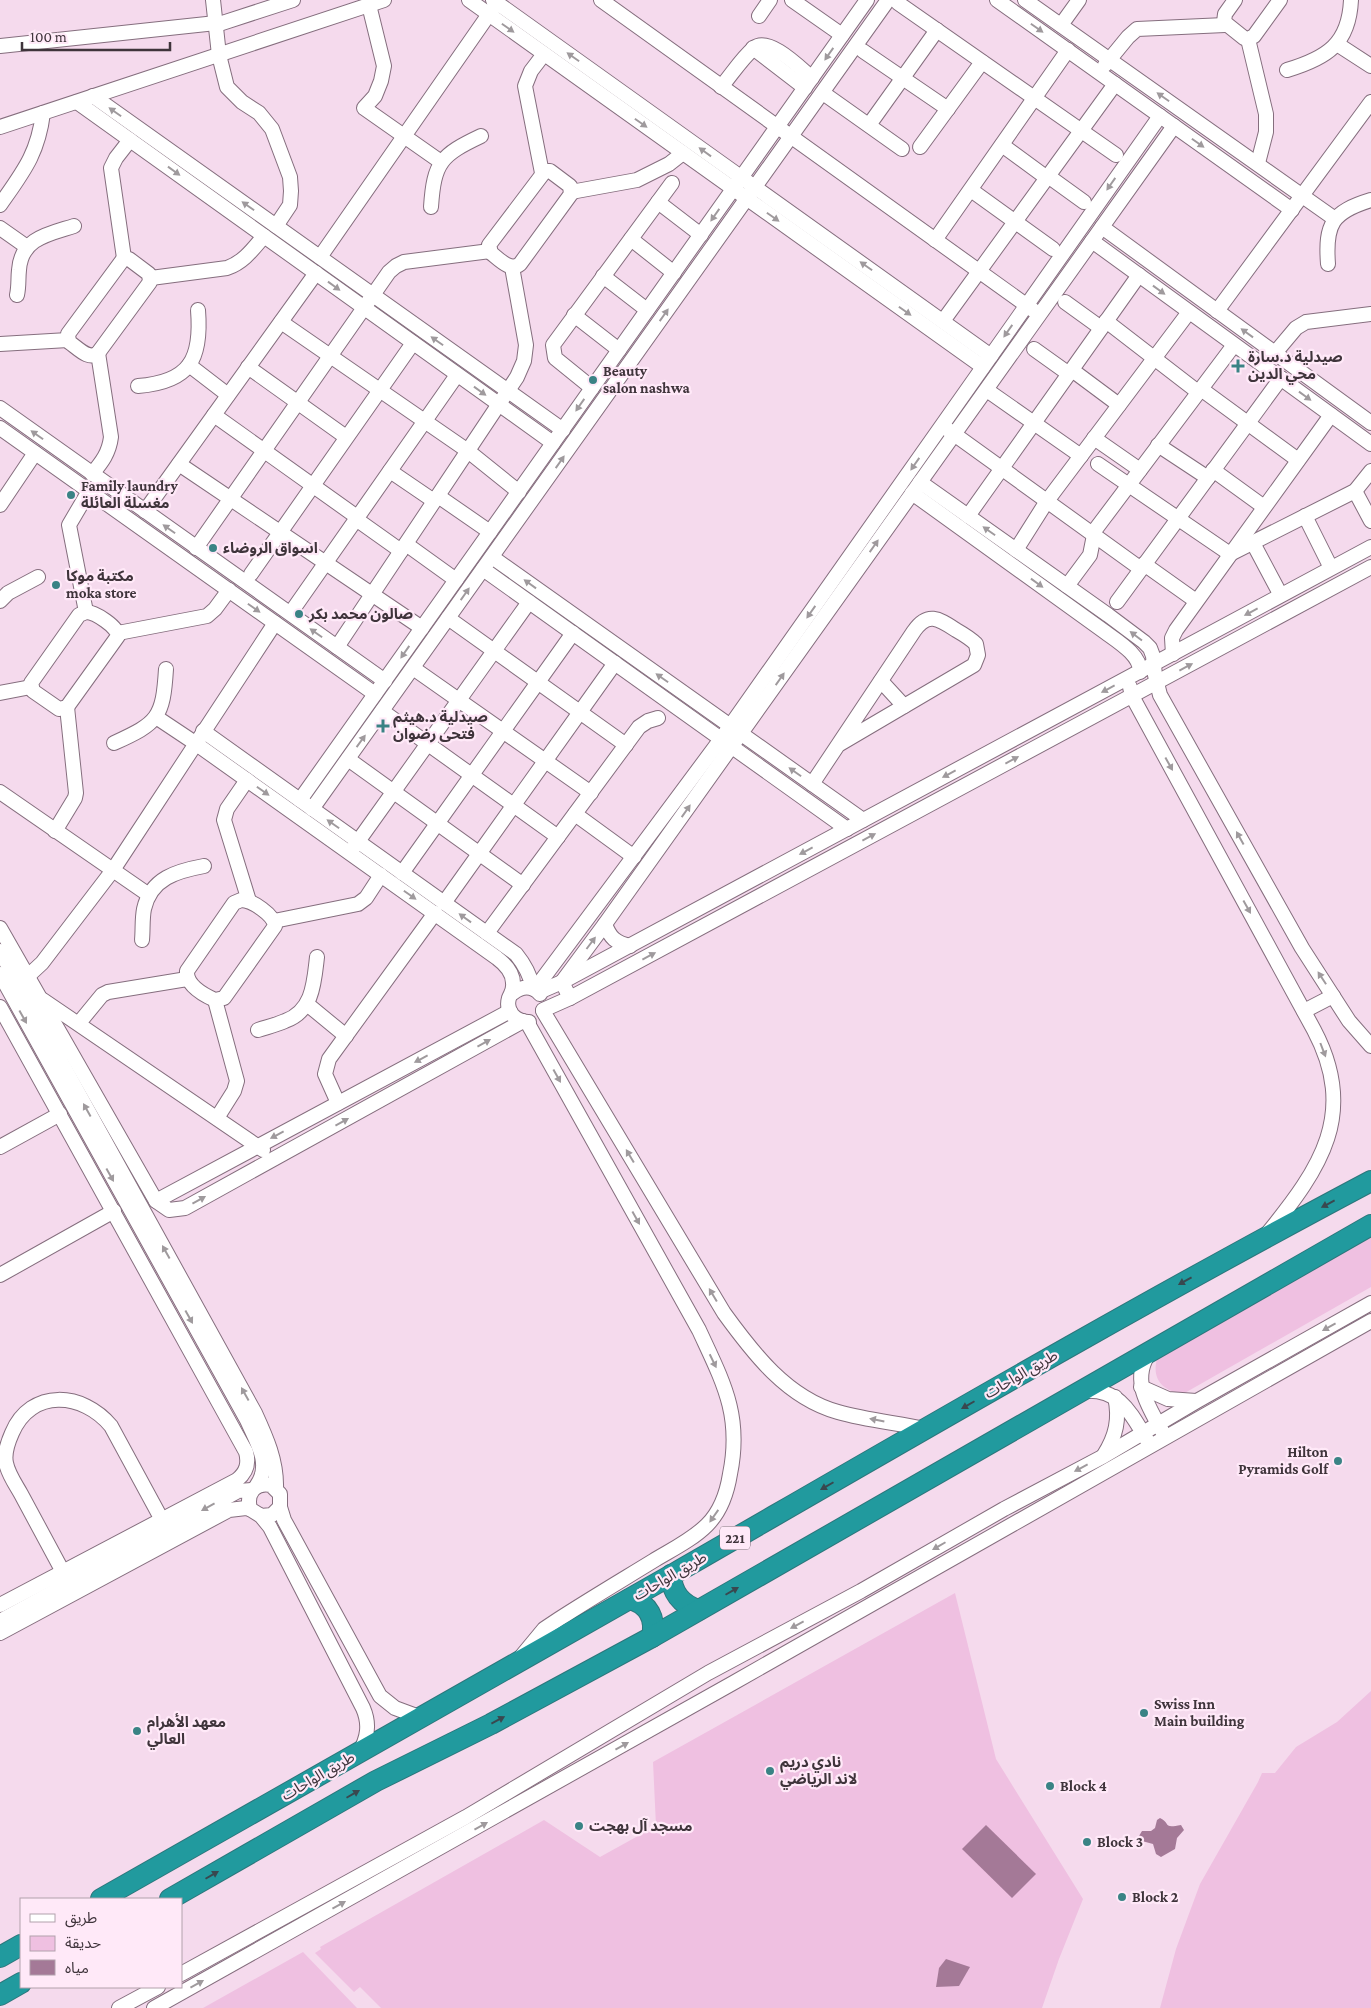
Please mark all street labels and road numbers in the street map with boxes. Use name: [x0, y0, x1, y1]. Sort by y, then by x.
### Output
street label: طريق الواحات: [982, 1347, 1061, 1403]
road number: 221: [720, 1526, 750, 1550]
street label: طريق الواحات: [631, 1549, 710, 1605]
street label: طريق الواحات: [279, 1749, 358, 1805]

